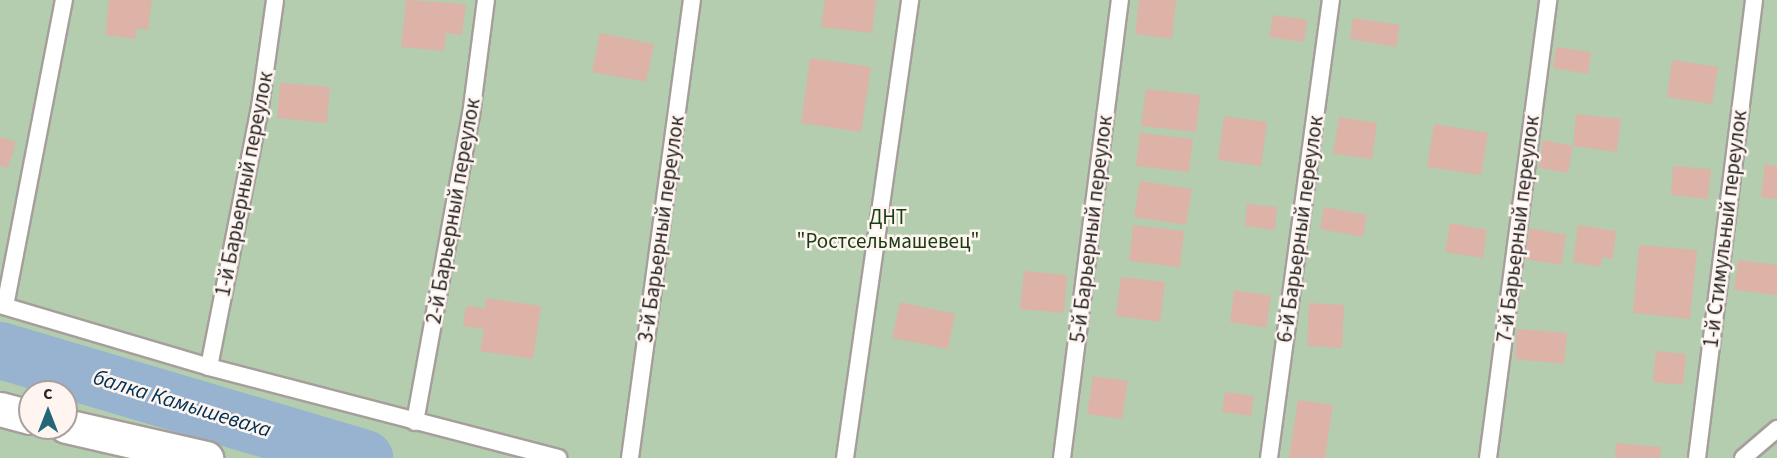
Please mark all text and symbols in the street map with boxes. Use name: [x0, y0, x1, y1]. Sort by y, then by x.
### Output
street label: 1-й Барьерный переулок: [210, 69, 278, 299]
street label: 2-й Барьерный переулок: [421, 96, 485, 326]
street label: 1-й Стимульный переулок: [1698, 109, 1752, 349]
street label: 3-й Барьерный переулок: [633, 114, 689, 344]
street label: 5-й Барьерный переулок: [1065, 114, 1117, 344]
street label: 6-й Барьерный переулок: [1272, 114, 1328, 344]
street label: 7-й Барьерный переулок: [1492, 114, 1544, 344]
park label: ДНТ "Ростсельмашевец": [796, 204, 980, 254]
water label: балка Камышеваха: [90, 364, 274, 444]
north arrow: [18, 380, 78, 440]
text: С: [43, 383, 53, 405]

